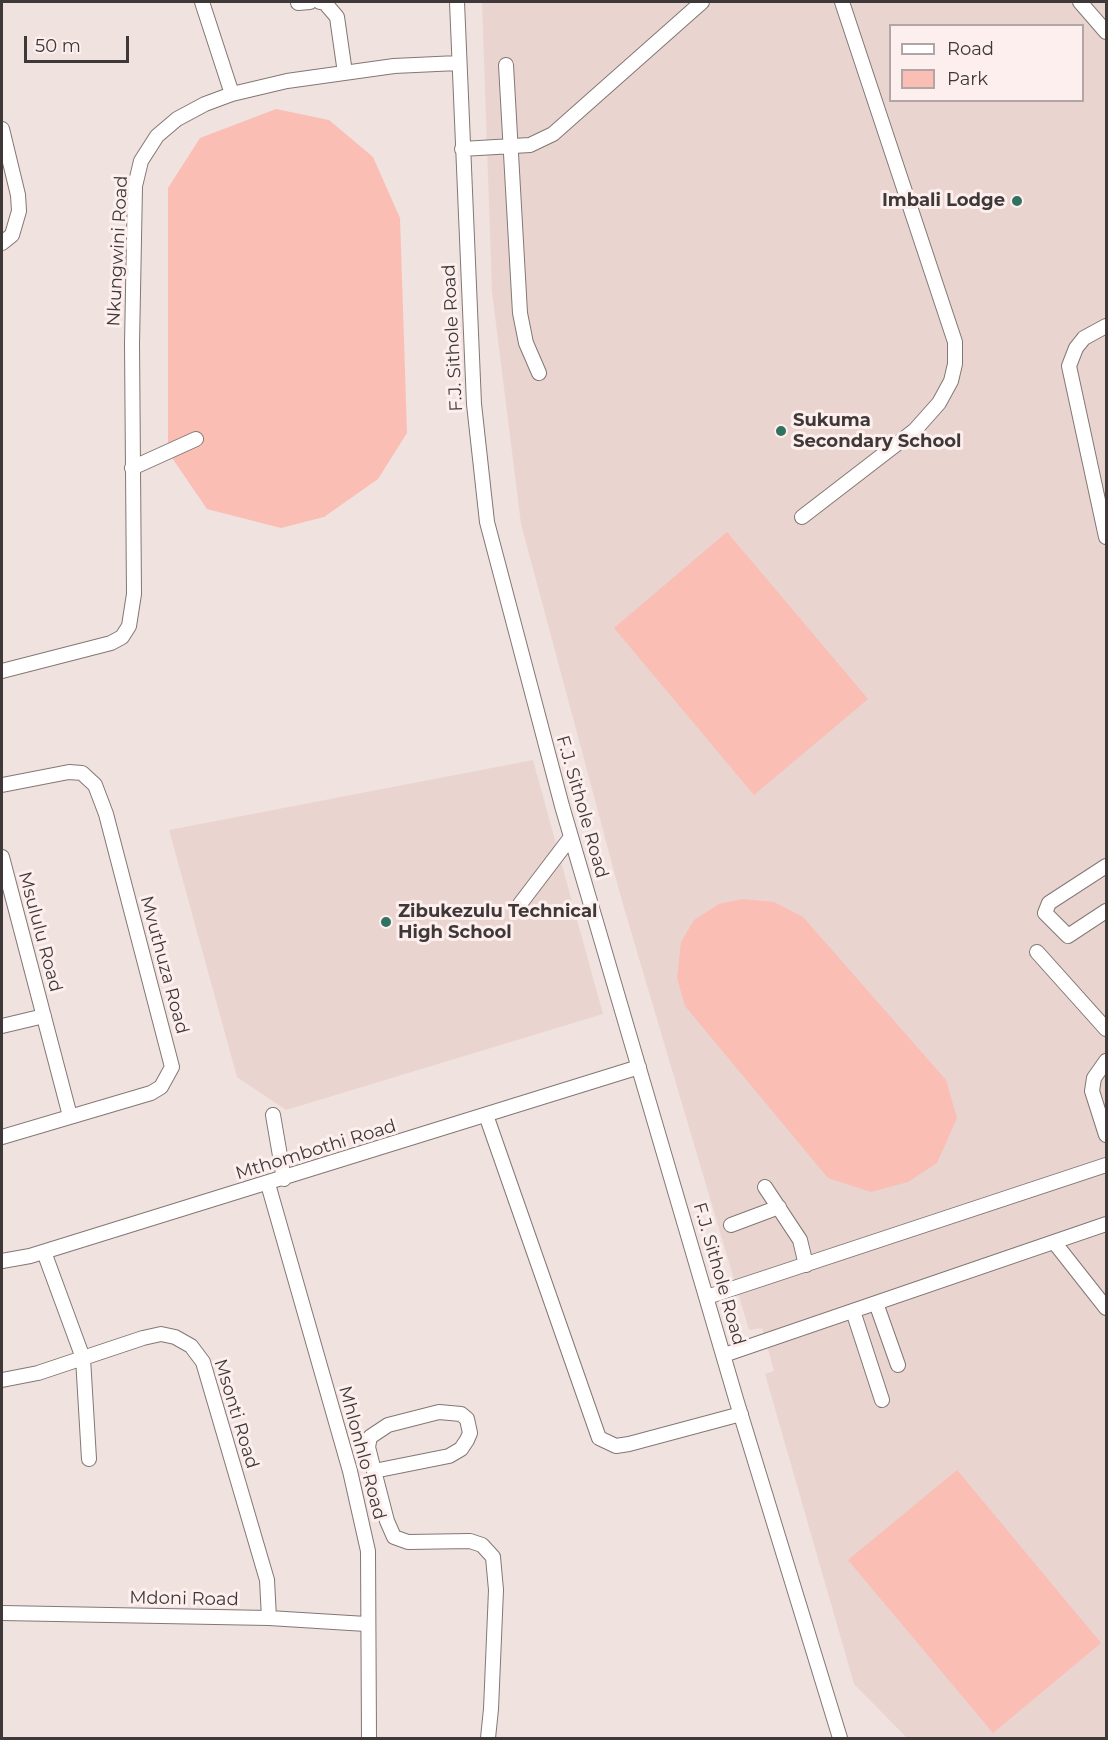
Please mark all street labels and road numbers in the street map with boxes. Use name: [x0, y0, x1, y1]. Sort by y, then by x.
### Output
street label: Nkungwini Road: [103, 175, 133, 327]
street label: F.J. Sithole Road: [438, 264, 468, 412]
street label: F.J. Sithole Road: [551, 733, 613, 881]
street label: Msululu Road: [14, 869, 66, 995]
street label: Mvuthuza Road: [135, 894, 193, 1036]
street label: Mthombothi Road: [233, 1115, 399, 1185]
street label: F.J. Sithole Road: [688, 1200, 750, 1348]
street label: Msonti Road: [209, 1357, 263, 1471]
street label: Mhlonhlo Road: [334, 1384, 390, 1522]
street label: Mdoni Road: [129, 1587, 239, 1611]

